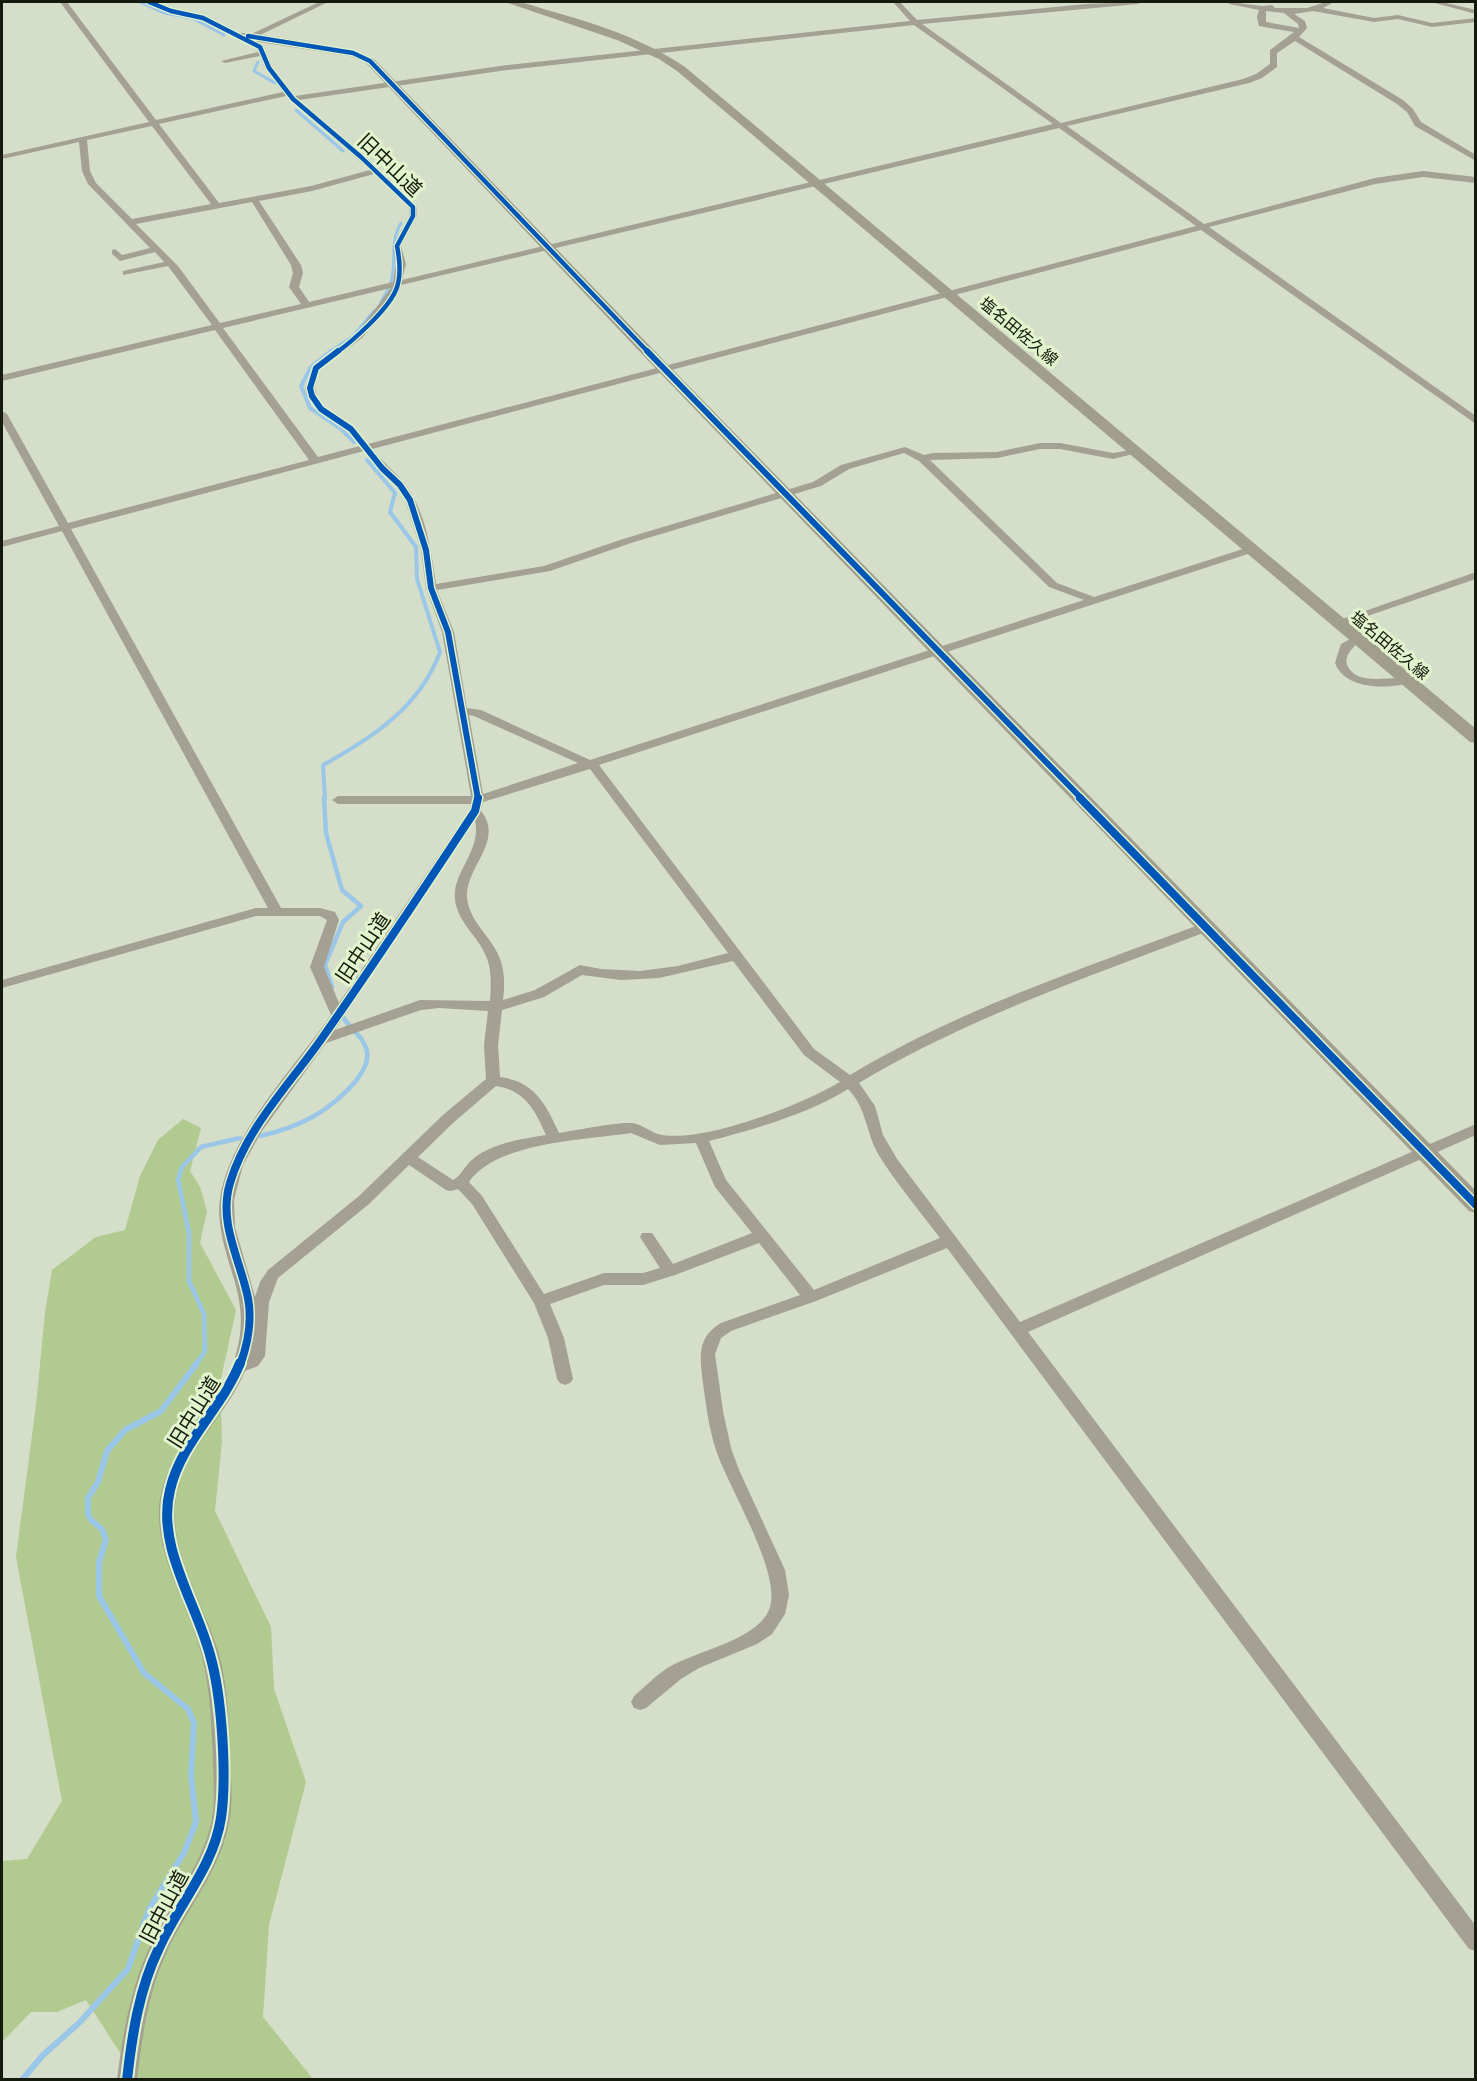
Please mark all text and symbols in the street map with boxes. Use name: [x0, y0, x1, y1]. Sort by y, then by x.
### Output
street label: 旧中山道: [352, 128, 428, 202]
street label: 塩名田佐久線: [976, 292, 1062, 370]
street label: 塩名田佐久線: [1347, 606, 1433, 684]
street label: 旧中山道: [330, 908, 396, 988]
street label: 旧中山道: [162, 1371, 226, 1453]
street label: 旧中山道: [134, 1866, 194, 1948]

